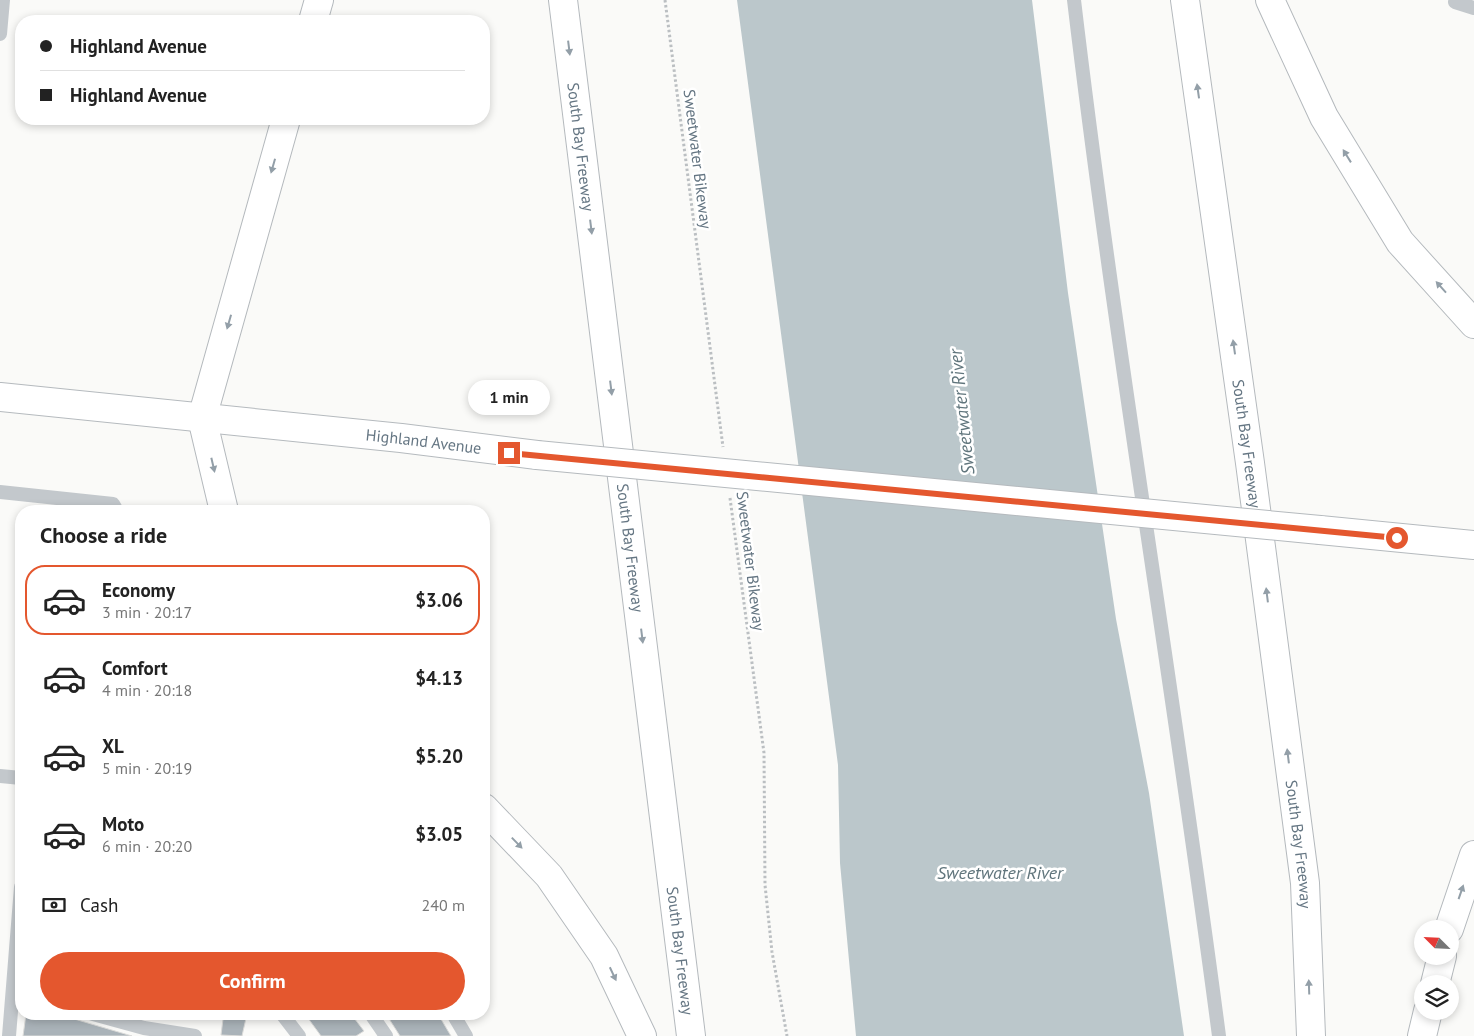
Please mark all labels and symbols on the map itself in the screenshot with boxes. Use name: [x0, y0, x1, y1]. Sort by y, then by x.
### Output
one-way arrow: [566, 41, 574, 57]
street label: South Bay Freeway: [563, 81, 599, 213]
one-way arrow: [1194, 83, 1202, 99]
street label: Sweetwater Bikeway: [680, 88, 717, 231]
one-way arrow: [1343, 149, 1352, 162]
one-way arrow: [269, 158, 277, 173]
one-way arrow: [588, 219, 596, 235]
one-way arrow: [1435, 282, 1447, 294]
one-way arrow: [225, 315, 233, 330]
one-way arrow: [1230, 339, 1238, 355]
water label: Sweetwater River: [943, 347, 980, 476]
street label: South Bay Freeway: [1228, 378, 1266, 510]
callout: 1 min: [468, 380, 550, 416]
one-way arrow: [607, 381, 615, 397]
street label: Highland Avenue: [365, 424, 483, 458]
route end: [498, 442, 520, 464]
one-way arrow: [209, 457, 217, 472]
street label: South Bay Freeway: [613, 482, 649, 614]
street label: Sweetwater Bikeway: [733, 490, 770, 633]
route start: [1386, 527, 1408, 549]
one-way arrow: [1263, 586, 1271, 602]
one-way arrow: [638, 629, 646, 645]
one-way arrow: [1284, 748, 1292, 764]
street label: South Bay Freeway: [1282, 779, 1316, 910]
one-way arrow: [511, 837, 523, 849]
water label: Sweetwater River: [937, 861, 1064, 884]
one-way arrow: [1458, 884, 1466, 899]
street label: South Bay Freeway: [663, 885, 698, 1017]
north arrow: [1414, 920, 1459, 965]
one-way arrow: [609, 967, 617, 981]
one-way arrow: [1305, 979, 1313, 995]

